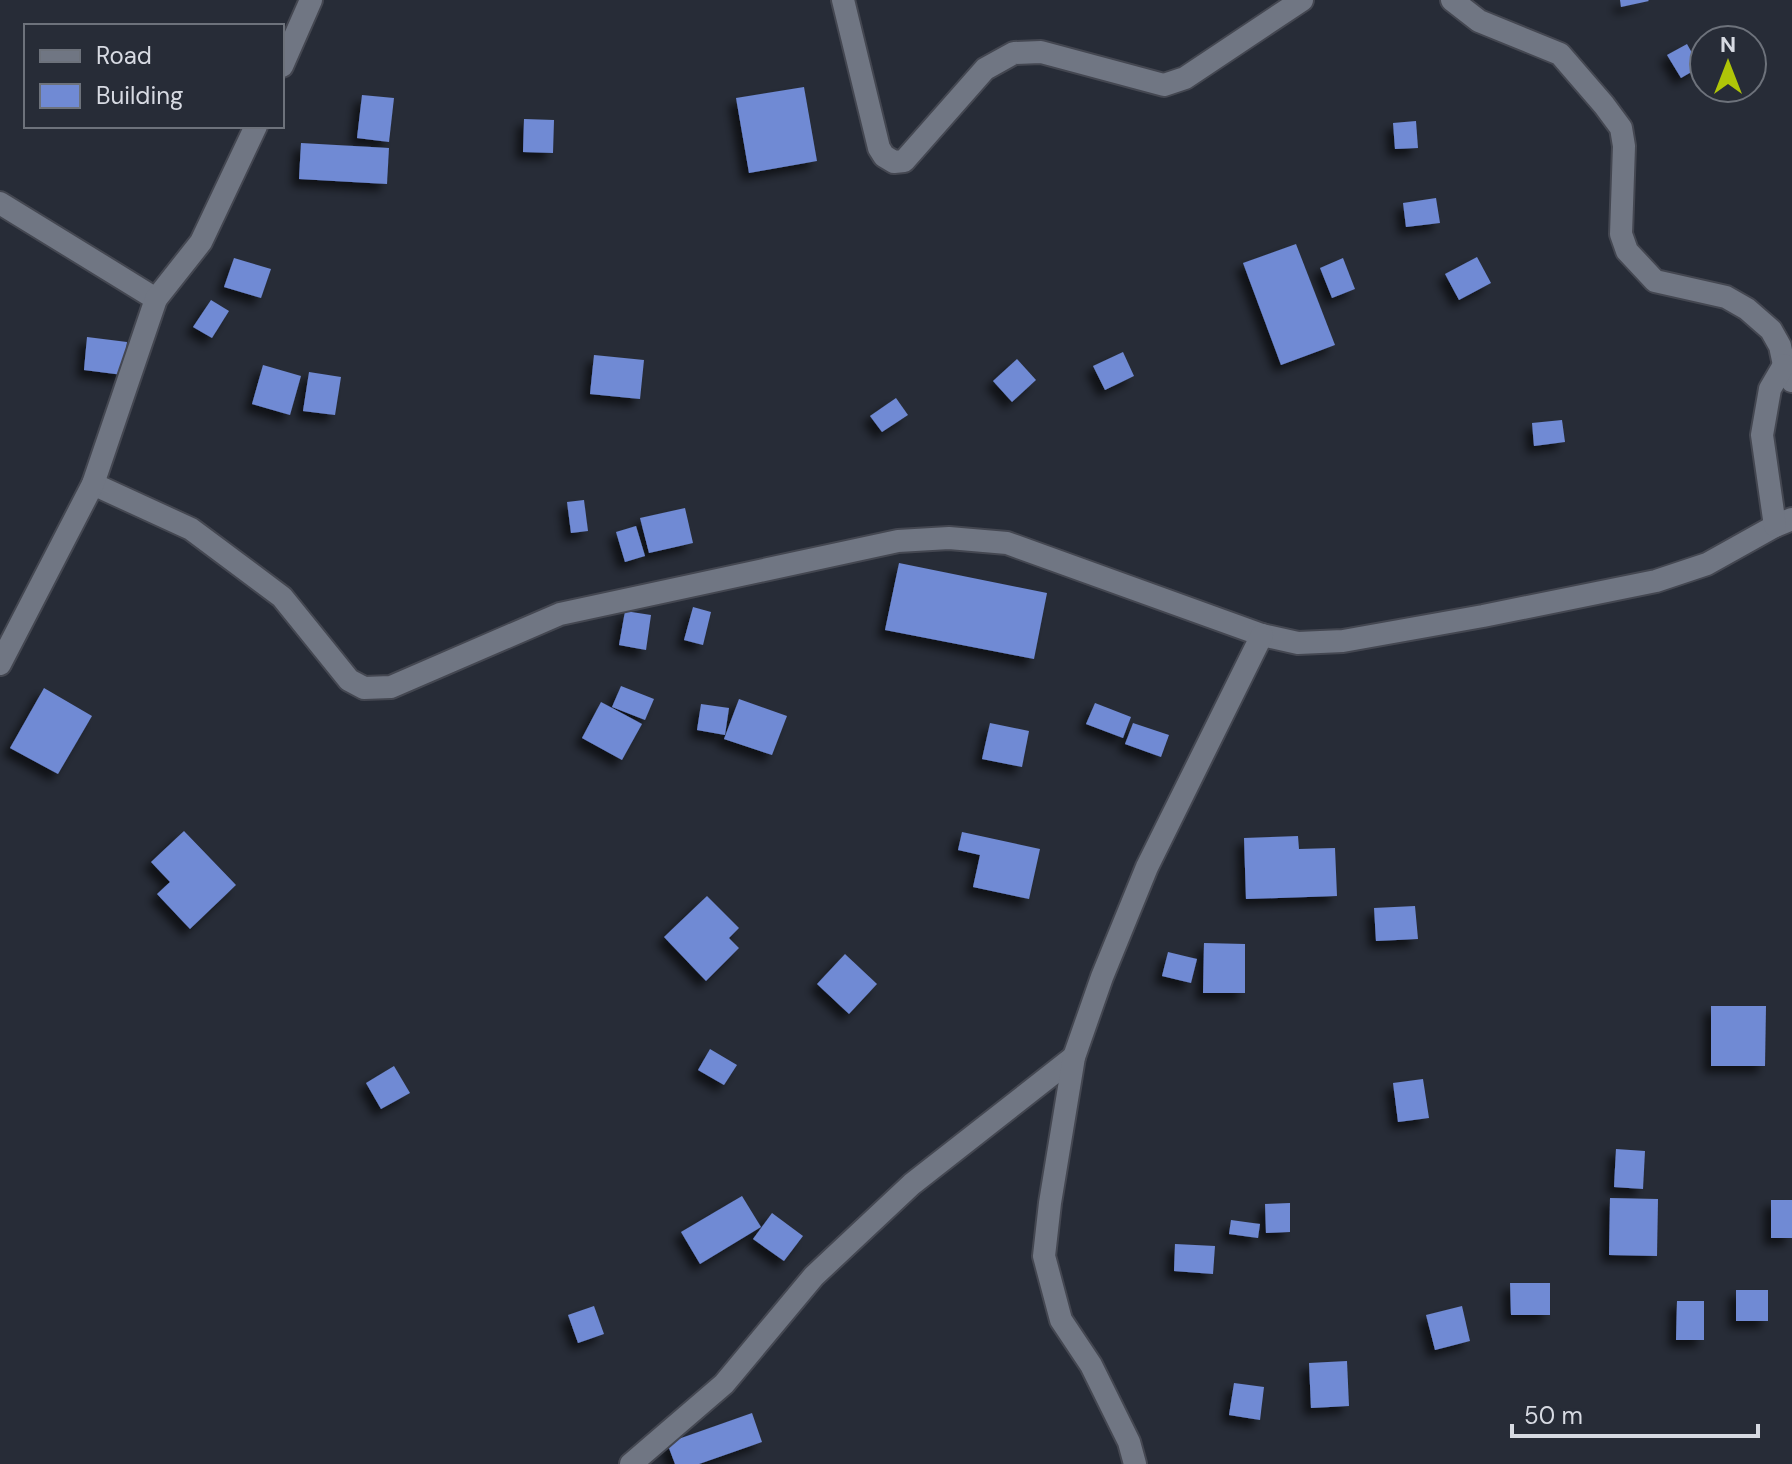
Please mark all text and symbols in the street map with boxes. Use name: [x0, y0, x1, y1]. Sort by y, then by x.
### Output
legend: [24, 24, 284, 128]
north arrow: [1688, 24, 1768, 104]
text: N: [1720, 30, 1736, 59]
text: Road: [96, 40, 152, 71]
text: Building: [96, 80, 183, 111]
scale bar: [1512, 1388, 1758, 1438]
text: 50 m: [1524, 1400, 1583, 1431]

